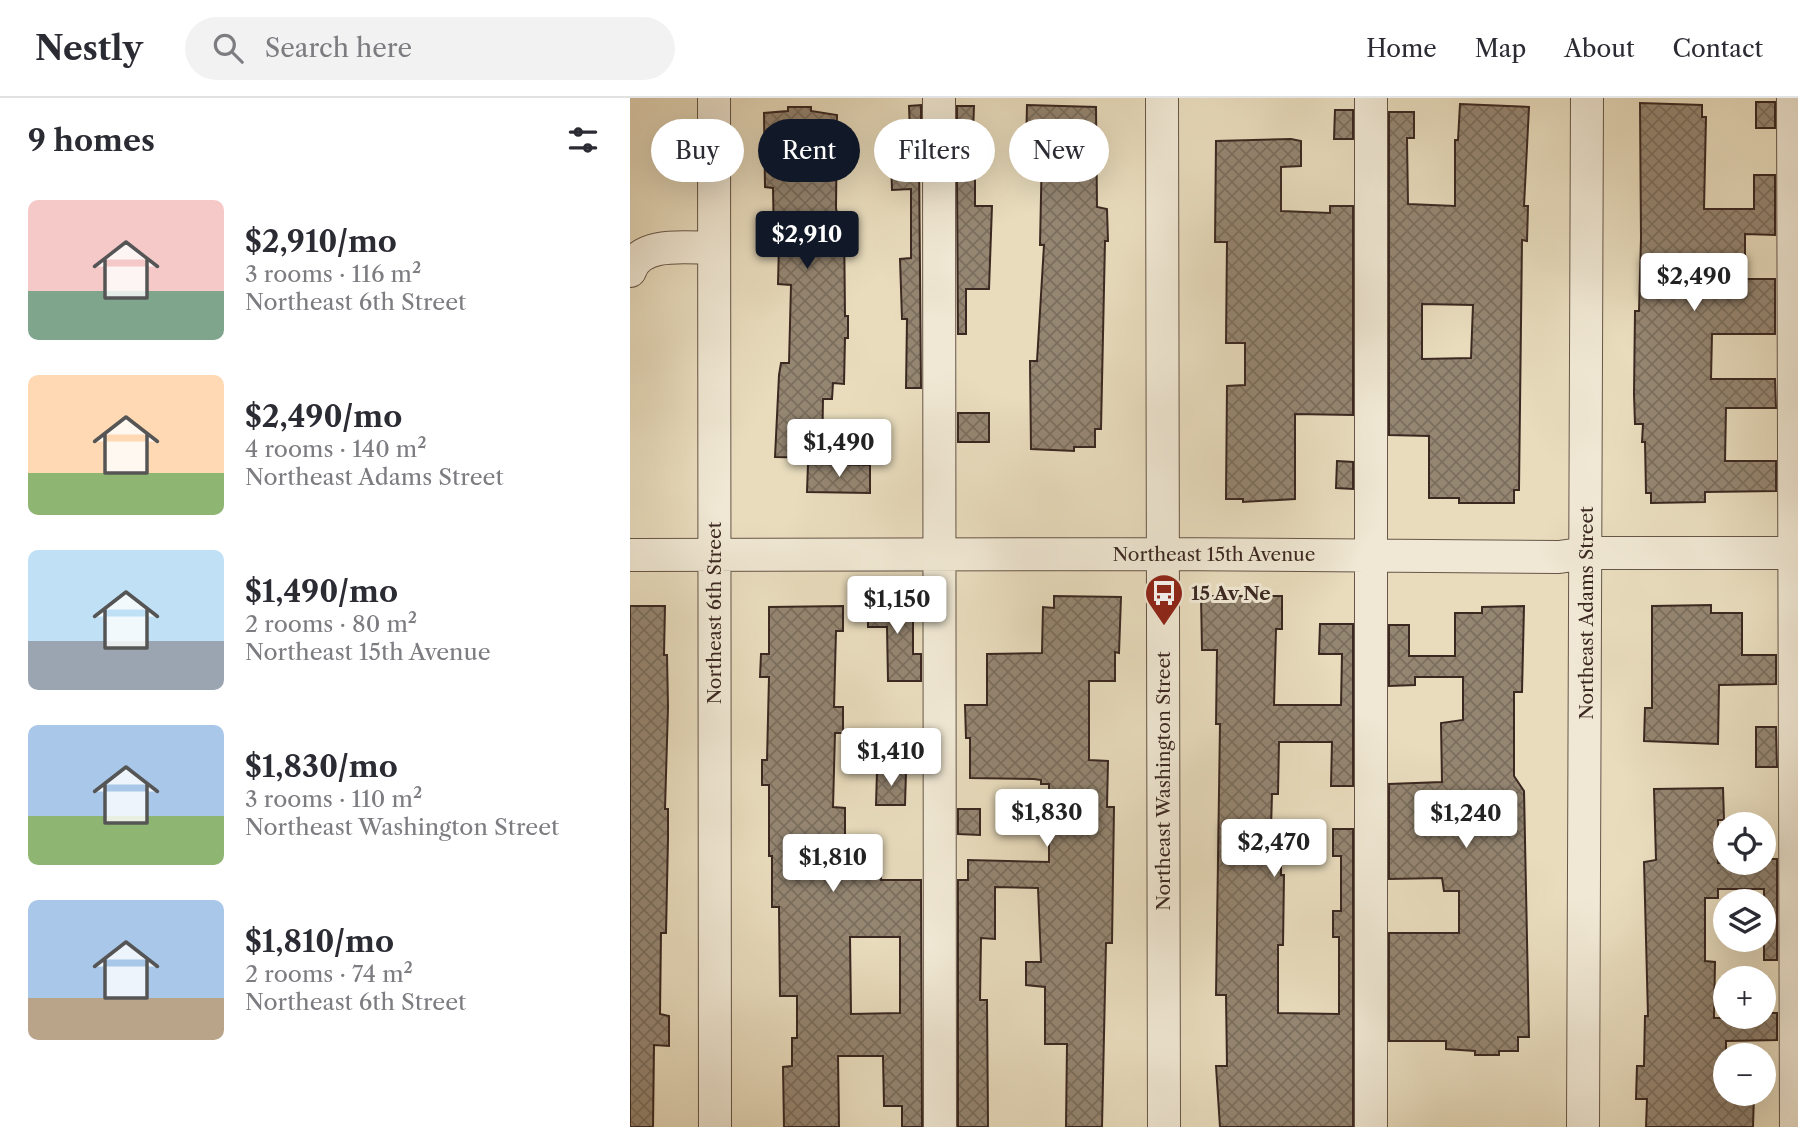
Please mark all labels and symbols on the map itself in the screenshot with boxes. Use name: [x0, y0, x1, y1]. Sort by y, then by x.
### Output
pin: $2,910: [750, 212, 864, 271]
pin: $2,490: [1637, 254, 1751, 313]
pin: $1,490: [782, 420, 896, 479]
street label: Northeast Adams Street: [1575, 506, 1598, 720]
street label: Northeast 6th Street: [703, 521, 726, 704]
street label: Northeast 15th Avenue: [1113, 543, 1315, 566]
bus stop icon: 15 Av Ne: [1143, 572, 1185, 627]
pin: $1,150: [840, 576, 954, 636]
place label: 15 Av Ne: [1191, 582, 1271, 605]
street label: Northeast Washington Street: [1152, 651, 1175, 911]
pin: $1,410: [834, 728, 948, 788]
pin: $1,830: [990, 790, 1104, 849]
pin: $1,240: [1409, 790, 1523, 850]
pin: $2,470: [1217, 820, 1331, 879]
pin: $1,810: [776, 834, 890, 894]

